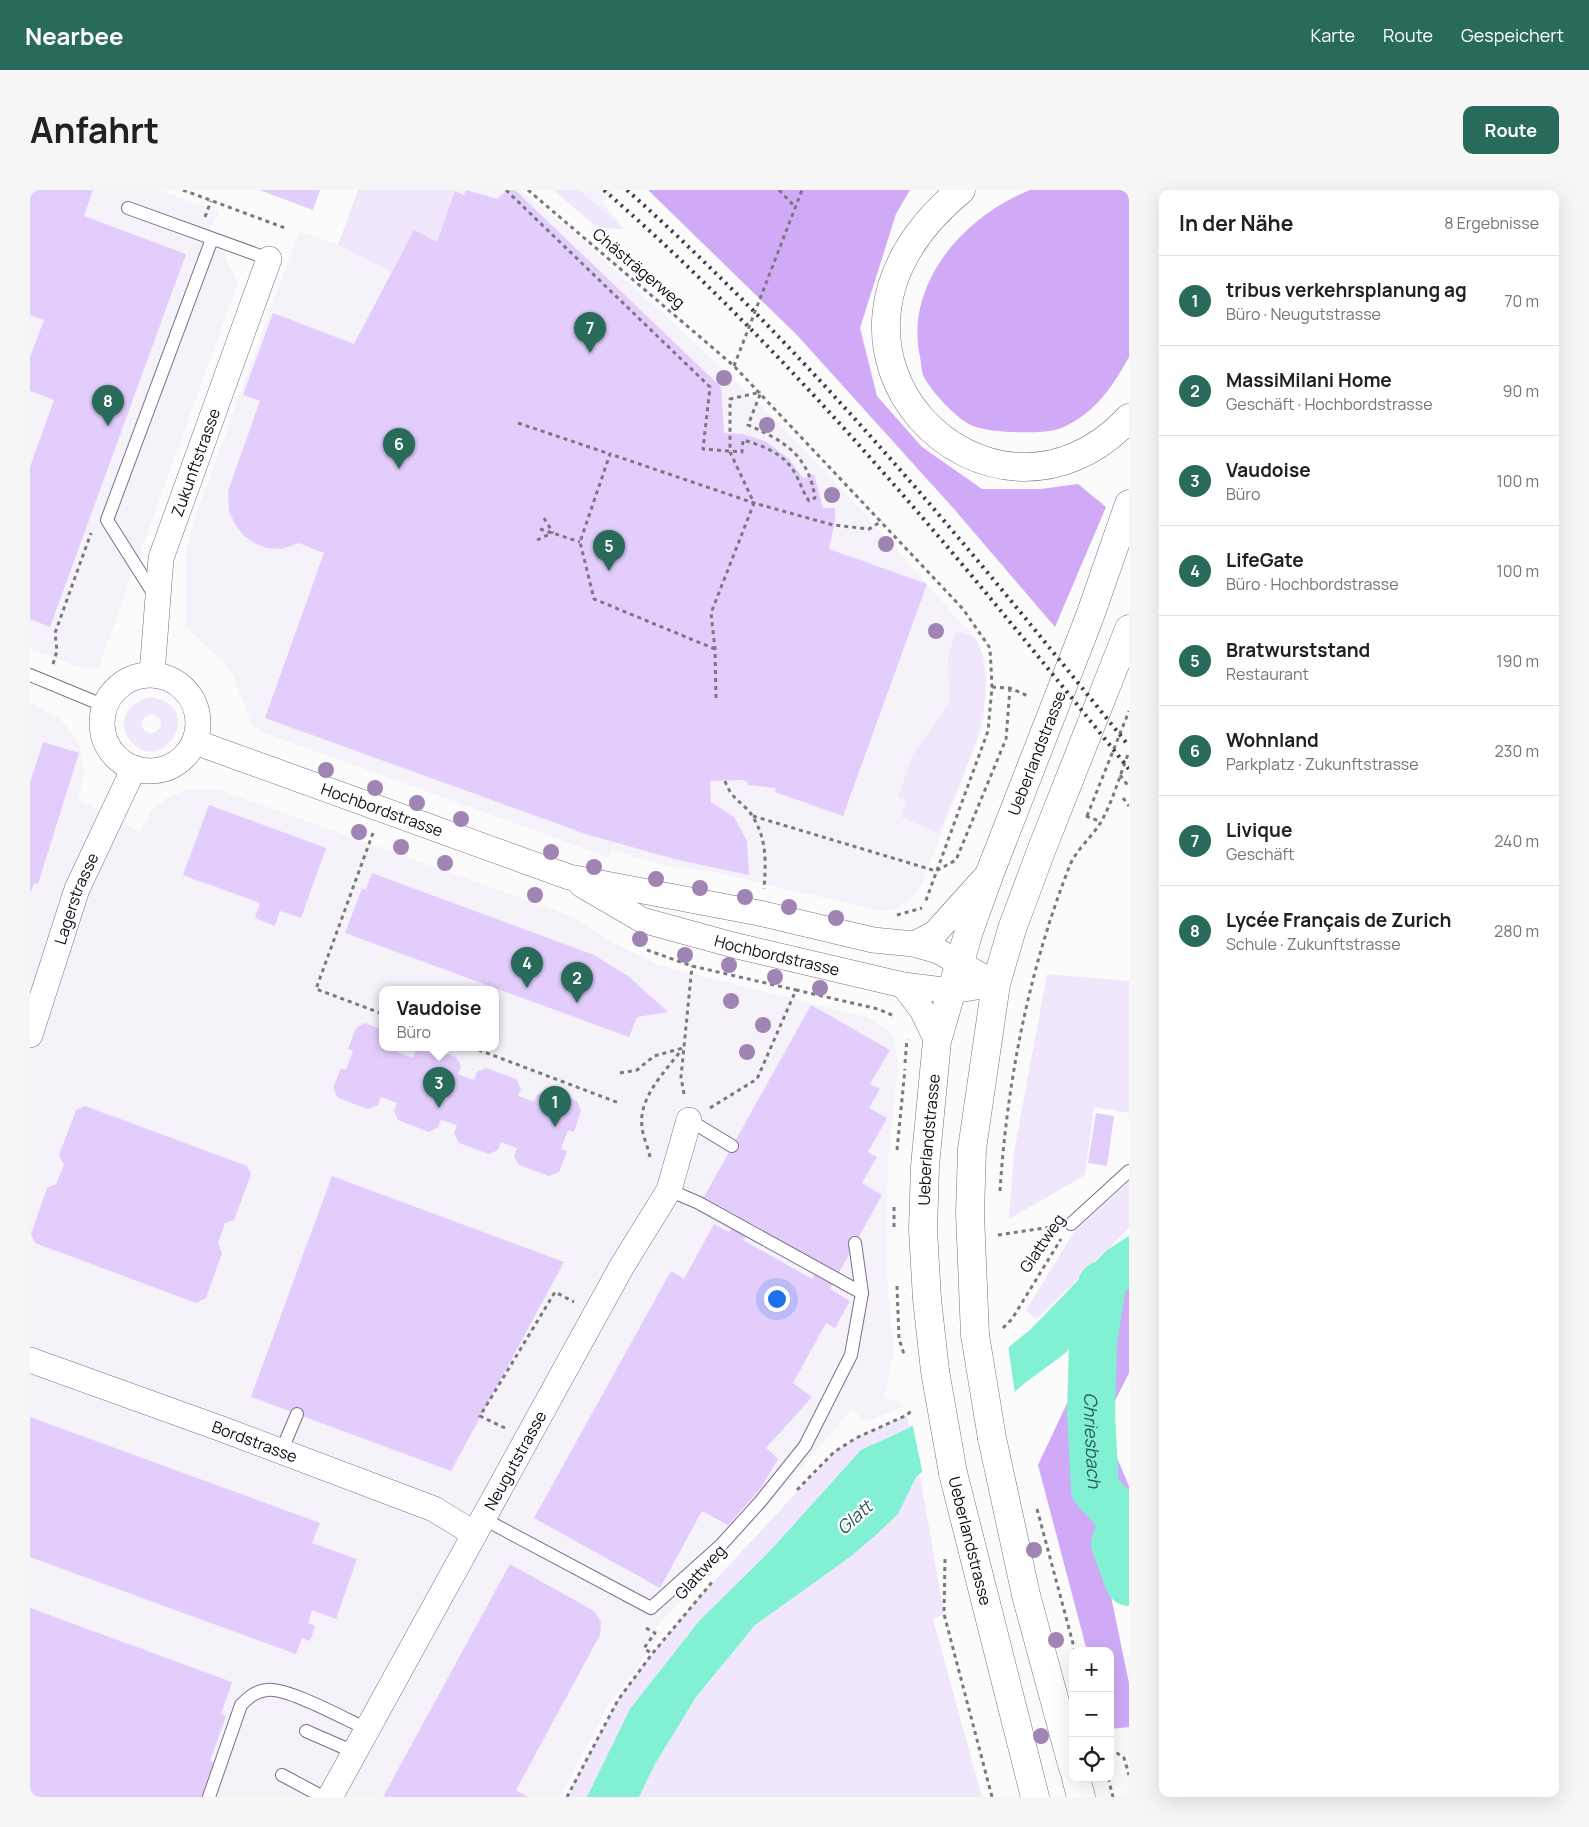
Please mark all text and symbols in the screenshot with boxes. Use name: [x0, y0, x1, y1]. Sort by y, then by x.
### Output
text: Nearbee: [25, 19, 124, 52]
text: Karte: [1310, 23, 1355, 47]
text: Route: [1383, 23, 1433, 47]
text: Gespeichert: [1461, 23, 1564, 47]
text: Anfahrt: [30, 106, 159, 154]
button: Route: [1463, 106, 1559, 154]
text: In der Nähe: [1179, 209, 1293, 237]
text: 8 Ergebnisse: [1444, 212, 1539, 234]
street label: Chästrägerweg: [588, 223, 690, 313]
text: tribus verkehrsplanung ag: [1226, 277, 1467, 303]
text: 1: [1191, 290, 1199, 312]
text: 70 m: [1504, 290, 1539, 312]
text: Büro · Neugutstrasse: [1226, 303, 1381, 325]
pin: 7: [574, 312, 606, 353]
text: MassiMilani Home: [1226, 367, 1392, 393]
text: 2: [1190, 380, 1200, 402]
text: 90 m: [1503, 380, 1539, 402]
pin: 8: [92, 385, 124, 426]
text: Geschäft · Hochbordstrasse: [1226, 393, 1432, 415]
street label: Zukunftstrasse: [166, 405, 225, 520]
pin: 6: [383, 428, 415, 469]
text: Vaudoise: [1226, 457, 1311, 483]
text: 3: [1190, 470, 1200, 492]
text: 100 m: [1496, 470, 1539, 492]
text: Büro: [1226, 483, 1260, 505]
pin: 5: [593, 530, 625, 571]
text: LifeGate: [1226, 547, 1304, 573]
text: 4: [1190, 560, 1200, 582]
text: 100 m: [1496, 560, 1539, 582]
text: Büro · Hochbordstrasse: [1226, 573, 1399, 595]
text: Bratwurststand: [1226, 637, 1370, 663]
text: 5: [1190, 650, 1200, 672]
text: 190 m: [1496, 650, 1539, 672]
text: Restaurant: [1226, 663, 1309, 685]
street label: Ueberlandstrasse: [1002, 688, 1071, 819]
text: Wohnland: [1226, 727, 1319, 753]
text: 6: [1190, 740, 1200, 762]
text: 230 m: [1495, 740, 1539, 762]
text: Parkplatz · Zukunftstrasse: [1226, 753, 1419, 775]
street label: Hochbordstrasse: [318, 777, 446, 842]
text: Livique: [1226, 817, 1292, 843]
text: 7: [1191, 830, 1199, 852]
text: 240 m: [1494, 830, 1539, 852]
text: Geschäft: [1226, 843, 1294, 865]
street label: Lagerstrasse: [49, 849, 104, 947]
text: Lycée Français de Zurich: [1226, 907, 1451, 933]
text: 8: [1190, 920, 1200, 942]
text: 280 m: [1494, 920, 1539, 942]
street label: Hochbordstrasse: [712, 929, 842, 981]
text: Schule · Zukunftstrasse: [1226, 933, 1401, 955]
pin: 4: [511, 947, 543, 988]
pin: 2: [561, 962, 593, 1003]
popup: [379, 986, 499, 1051]
text: Vaudoise: [397, 995, 481, 1021]
text: Büro: [397, 1021, 431, 1043]
pin: 3: [423, 1067, 455, 1108]
street label: Ueberlandstrasse: [913, 1073, 945, 1206]
pin: 1: [539, 1086, 571, 1127]
street label: Glattweg: [1014, 1209, 1070, 1277]
your location: [764, 1286, 790, 1312]
water label: Chriesbach: [1079, 1392, 1107, 1490]
street label: Neugutstrasse: [479, 1407, 551, 1514]
street label: Bordstrasse: [209, 1415, 301, 1468]
street label: Ueberlandstrasse: [943, 1474, 997, 1608]
water label: Glatt: [831, 1493, 879, 1539]
street label: Glattweg: [670, 1540, 730, 1604]
map controls: [1069, 1647, 1114, 1782]
button: +: [1069, 1647, 1114, 1692]
button: −: [1069, 1692, 1114, 1737]
button: locate: [1069, 1737, 1114, 1782]

